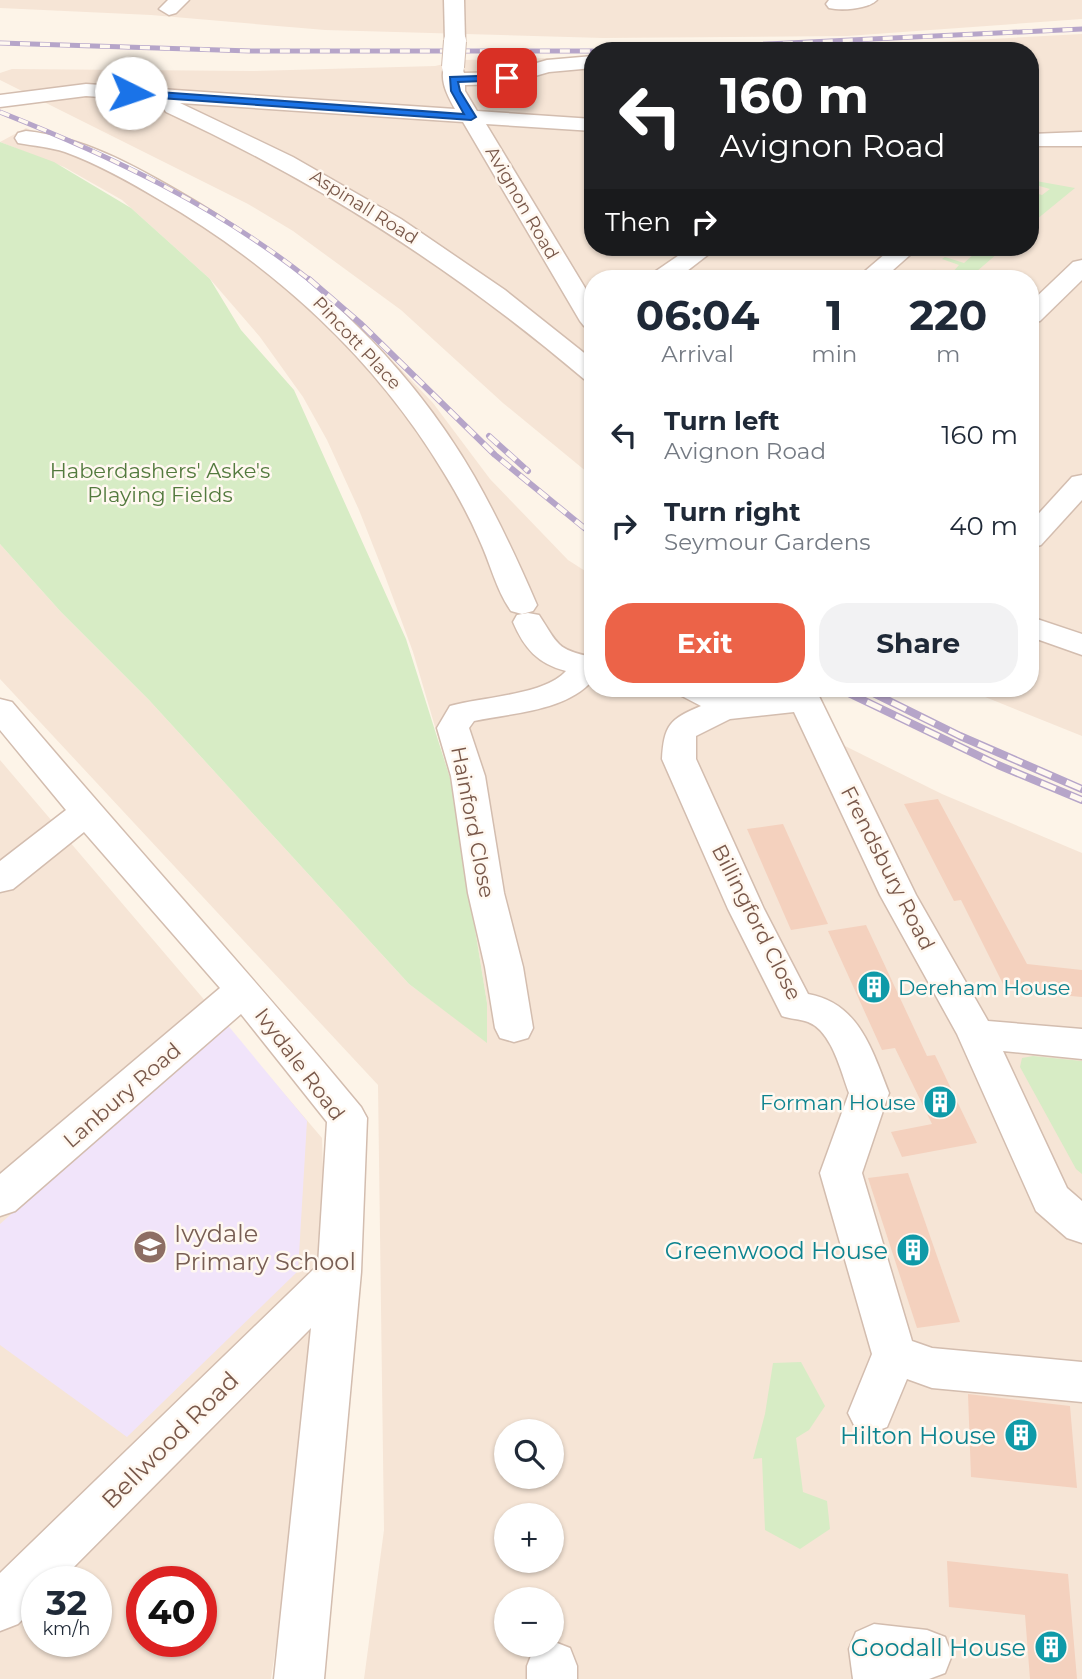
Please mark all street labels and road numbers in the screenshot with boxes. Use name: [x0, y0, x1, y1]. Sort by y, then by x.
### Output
street label: Avignon Road: [481, 143, 563, 263]
street label: Aspinall Road: [306, 165, 422, 249]
street label: Pincott Place: [308, 292, 406, 394]
street label: Hainford Close: [446, 744, 500, 900]
street label: Frendsbury Road: [836, 782, 940, 954]
street label: Billingford Close: [707, 840, 807, 1004]
street label: Ivydale Road: [250, 1003, 350, 1125]
street label: Lanbury Road: [58, 1037, 186, 1153]
street label: Bellwood Road: [96, 1366, 244, 1514]

